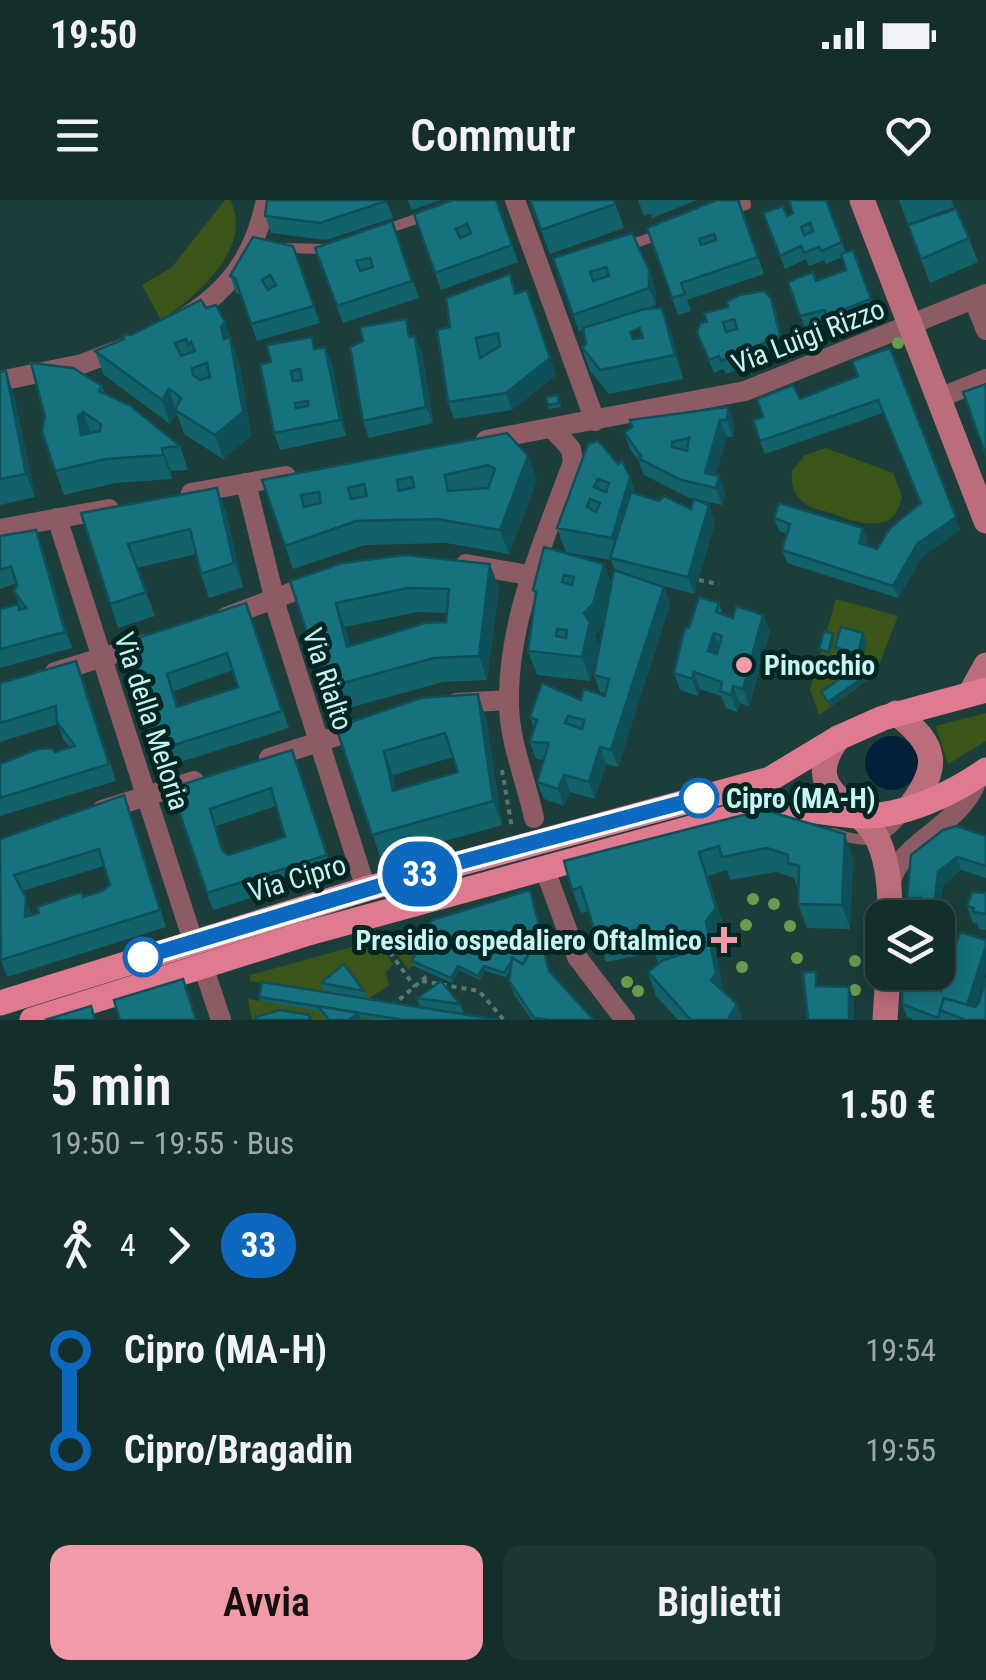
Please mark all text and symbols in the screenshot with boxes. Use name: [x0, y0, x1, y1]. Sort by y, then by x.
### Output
text: 19:50: [50, 13, 137, 57]
icon: menu: [50, 108, 105, 163]
icon: heart: [881, 108, 936, 163]
text: Commutr: [410, 109, 576, 162]
street label: Via Luigi Rizzo: [727, 292, 889, 381]
street label: Via Rialto: [296, 624, 359, 734]
street label: Via della Meloria: [107, 628, 196, 814]
place label: Pinocchio: [764, 649, 875, 682]
marker: Pinocchio: [733, 654, 755, 676]
marker: Cipro (MA-H): [680, 779, 718, 817]
place label: Cipro (MA-H): [726, 782, 876, 815]
line badge: 33: [375, 842, 465, 906]
street label: Via Cipro: [244, 848, 350, 909]
text: 33: [402, 854, 438, 895]
map controls: [865, 900, 955, 990]
button: layers: [865, 900, 955, 990]
place label: Presidio ospedaliero Oftalmico: [355, 924, 702, 957]
marker: Presidio ospedaliero Oftalmico: [711, 927, 737, 953]
unlabelled marker: [124, 938, 162, 976]
text: 5 min: [50, 1054, 172, 1118]
text: 1.50 €: [839, 1083, 936, 1127]
text: 19:50 – 19:55 · Bus: [50, 1124, 294, 1162]
icon: walk: [50, 1218, 105, 1273]
icon: forward: [151, 1218, 206, 1273]
text: 33: [241, 1225, 276, 1266]
text: 4: [120, 1226, 136, 1264]
text: Cipro (MA-H): [124, 1328, 327, 1372]
text: 19:54: [865, 1331, 936, 1369]
text: Cipro/Bragadin: [124, 1428, 353, 1472]
text: 19:55: [865, 1431, 936, 1469]
button: Avvia: [50, 1545, 483, 1660]
button: Biglietti: [503, 1545, 936, 1660]

